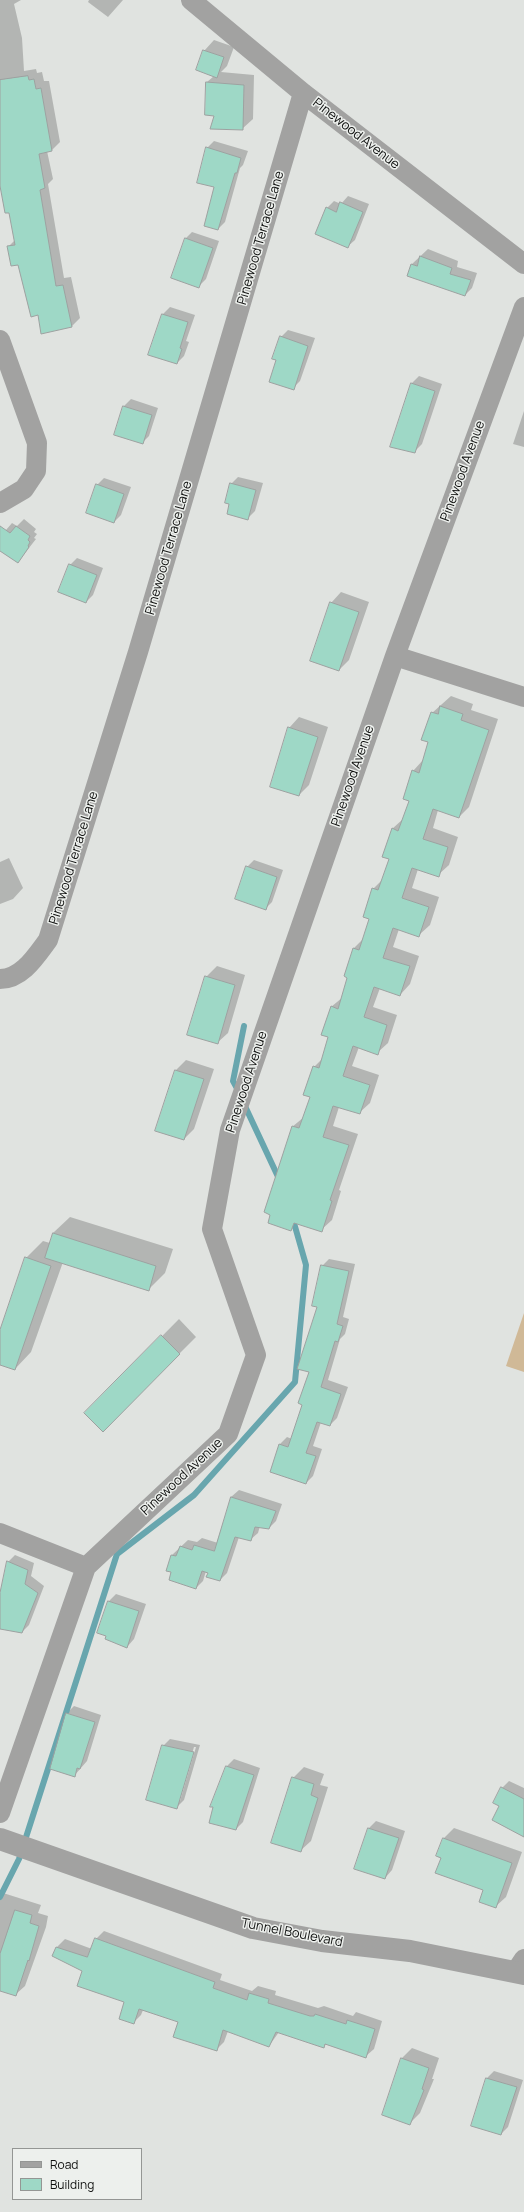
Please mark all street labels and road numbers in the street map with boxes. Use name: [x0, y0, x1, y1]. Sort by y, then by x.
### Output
street label: Pinewood Avenue: [310, 95, 402, 173]
street label: Pinewood Terrace Lane: [234, 169, 288, 307]
street label: Pinewood Avenue: [438, 419, 488, 523]
street label: Pinewood Terrace Lane: [142, 479, 196, 617]
street label: Pinewood Avenue: [328, 723, 378, 829]
street label: Pinewood Terrace Lane: [46, 790, 102, 926]
street label: Pinewood Avenue: [223, 1029, 271, 1135]
street label: Pinewood Avenue: [138, 1435, 226, 1519]
street label: Tunnel Boulevard: [240, 1916, 344, 1950]

